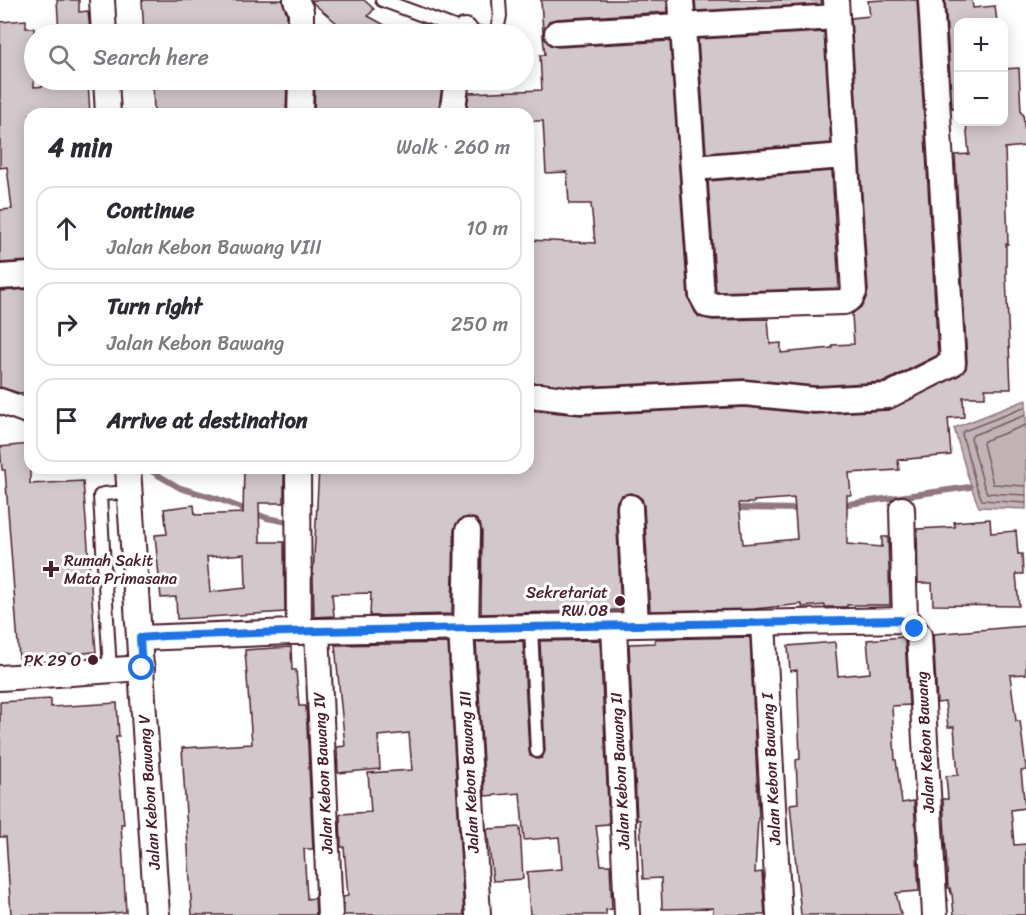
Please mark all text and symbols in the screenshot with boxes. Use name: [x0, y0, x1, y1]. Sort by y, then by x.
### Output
map controls: [954, 18, 1008, 126]
button: +: [954, 18, 1008, 72]
search box: [24, 24, 534, 90]
text: Search here: [93, 38, 209, 77]
icon: search: [45, 41, 78, 74]
button: −: [954, 72, 1008, 126]
text: 4 min: [48, 124, 112, 170]
text: Walk · 260 m: [396, 130, 510, 165]
text: Continue: [107, 191, 195, 230]
text: 10 m: [466, 211, 508, 246]
icon: ahead: [50, 212, 83, 245]
text: Jalan Kebon Bawang VIII: [107, 230, 322, 265]
text: Turn right: [107, 287, 202, 326]
text: 250 m: [451, 307, 508, 342]
icon: right: [50, 308, 83, 341]
text: Jalan Kebon Bawang: [107, 326, 284, 361]
text: Arrive at destination: [107, 401, 308, 440]
icon: arrive: [50, 404, 83, 437]
place label: Rumah Sakit Mata Primasana: [64, 546, 177, 593]
marker: Rumah Sakit Mata Primasana: [42, 560, 60, 578]
place label: Sekretariat RW 08: [526, 578, 608, 625]
marker: Sekretariat RW 08: [613, 594, 627, 608]
route end: [901, 615, 927, 641]
place label: PK 29 O: [24, 646, 81, 675]
marker: PK 29 O: [86, 653, 100, 667]
route start: [128, 654, 154, 680]
street label: Jalan Kebon Bawang: [907, 670, 943, 815]
street label: Jalan Kebon Bawang III: [450, 690, 488, 855]
street label: Jalan Kebon Bawang I: [752, 690, 790, 847]
street label: Jalan Kebon Bawang IV: [304, 691, 342, 856]
street label: Jalan Kebon Bawang II: [601, 692, 639, 851]
street label: Jalan Kebon Bawang V: [129, 713, 169, 872]

